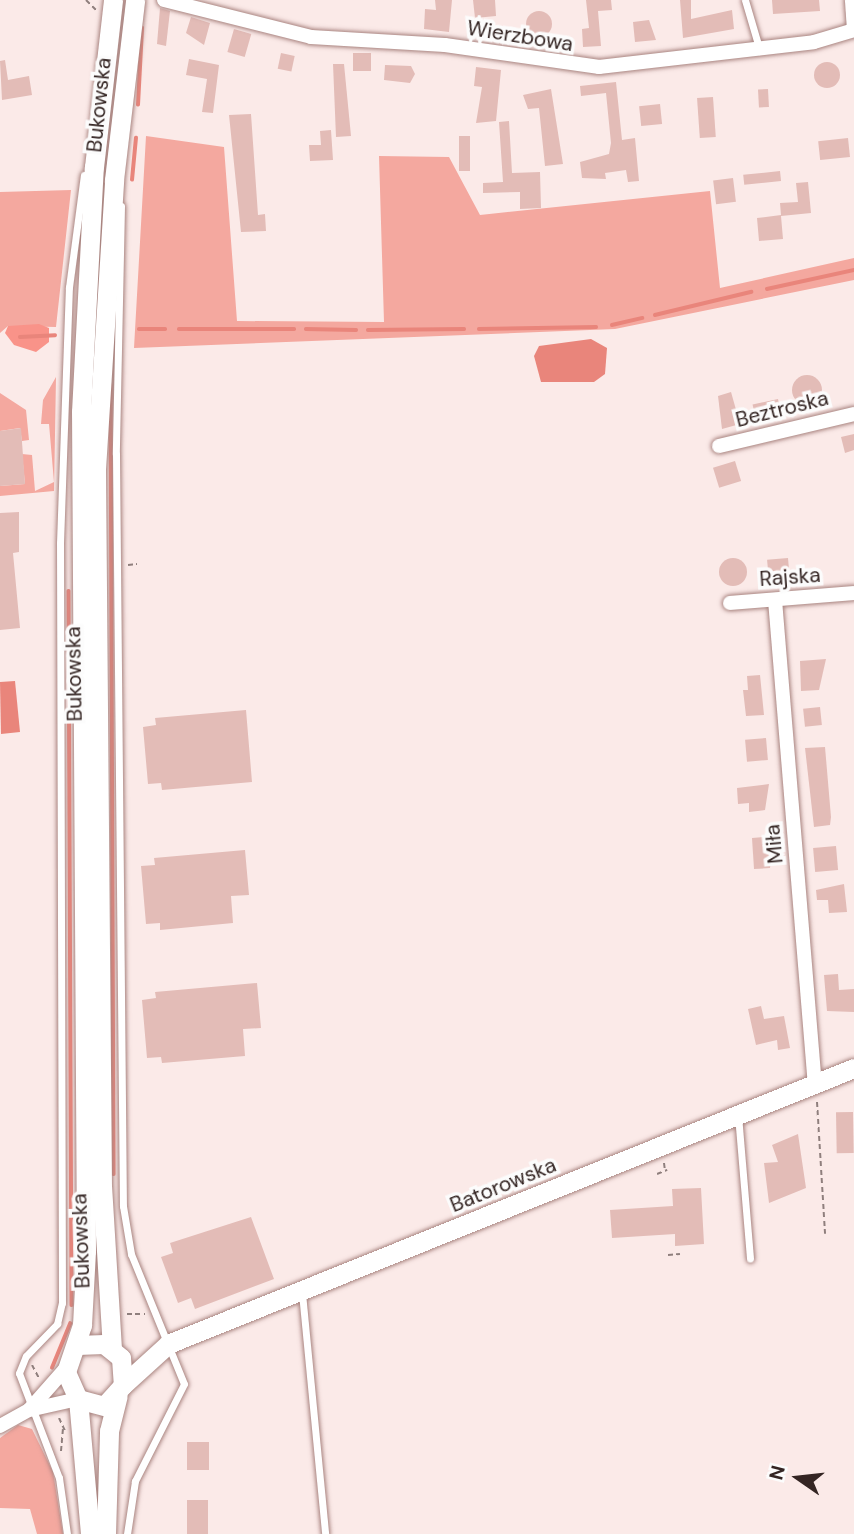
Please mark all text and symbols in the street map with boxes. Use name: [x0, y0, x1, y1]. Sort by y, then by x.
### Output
street label: Wierzbowa: [465, 15, 575, 57]
street label: Bukowska: [82, 56, 116, 154]
street label: Beztroska: [733, 385, 831, 433]
street label: Rajska: [759, 562, 821, 592]
street label: Bukowska: [61, 626, 87, 722]
street label: Miła: [760, 823, 788, 865]
street label: Batorowska: [446, 1152, 560, 1218]
street label: Bukowska: [67, 1193, 95, 1289]
north arrow: [763, 1443, 833, 1513]
text: N: [763, 1463, 791, 1483]

